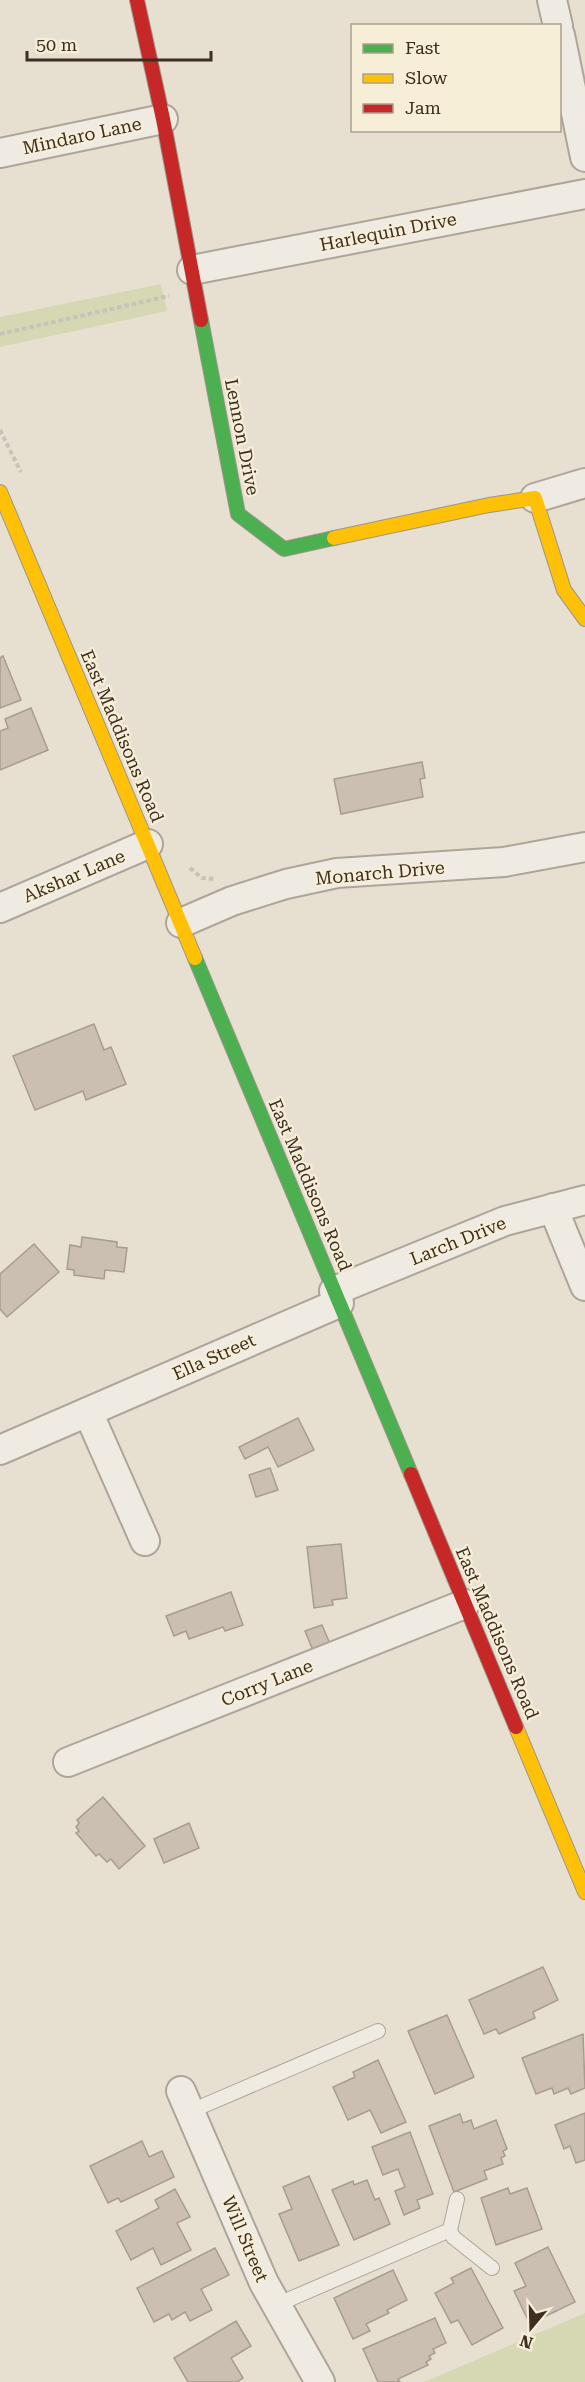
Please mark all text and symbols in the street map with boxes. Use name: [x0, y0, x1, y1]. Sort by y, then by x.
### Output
scale bar: [27, 24, 212, 62]
legend: [351, 24, 561, 132]
text: 50 m: [36, 34, 77, 55]
text: Fast: [405, 37, 440, 58]
text: Slow: [405, 67, 447, 88]
text: Jam: [405, 97, 441, 118]
street label: Mindaro Lane: [20, 113, 143, 158]
street label: Harlequin Drive: [318, 208, 458, 255]
street label: Lennon Drive: [221, 377, 264, 497]
street label: East Maddisons Road: [77, 646, 168, 826]
street label: Akshar Lane: [20, 845, 128, 906]
street label: Monarch Drive: [314, 856, 446, 889]
street label: East Maddisons Road: [265, 1095, 356, 1275]
street label: Larch Drive: [407, 1212, 509, 1269]
street label: Ella Street: [169, 1329, 259, 1384]
street label: East Maddisons Road: [452, 1543, 543, 1723]
street label: Corry Lane: [218, 1655, 316, 1710]
street label: Will Street: [218, 2193, 273, 2285]
north arrow: [501, 2298, 561, 2358]
text: N: [517, 2331, 535, 2353]

